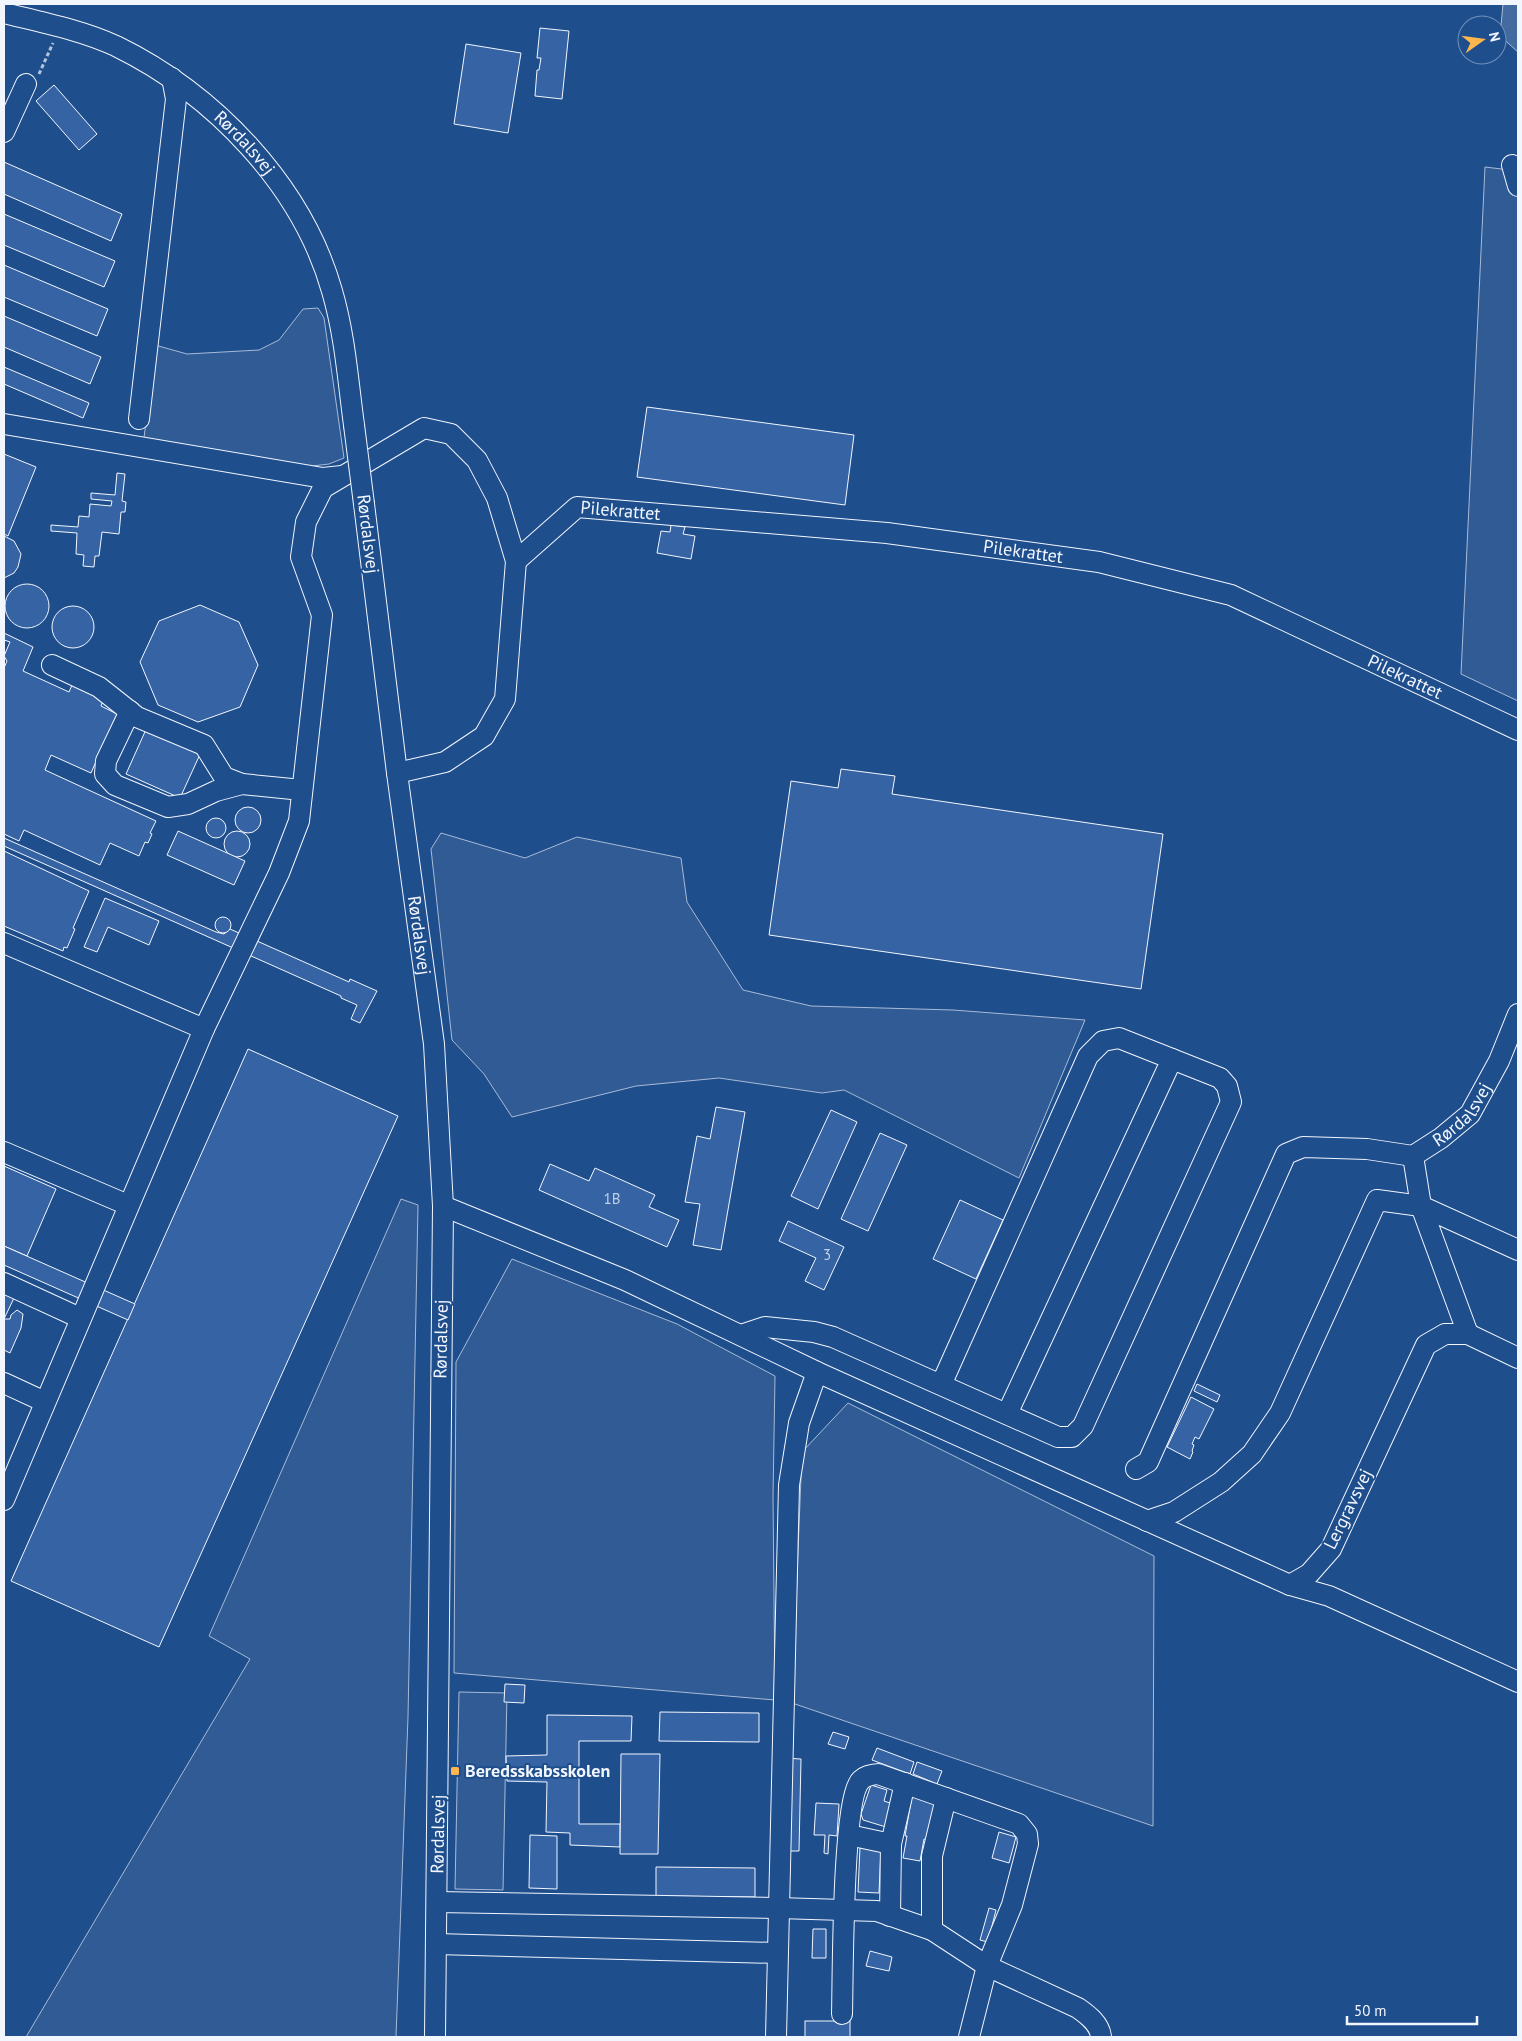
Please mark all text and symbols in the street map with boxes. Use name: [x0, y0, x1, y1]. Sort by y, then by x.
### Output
north arrow: [1457, 15, 1507, 65]
text: N: [1485, 30, 1504, 43]
street label: Rørdalsvej: [210, 105, 281, 179]
street label: Rørdalsvej: [352, 493, 385, 575]
street label: Pilekrattet: [579, 495, 661, 525]
street label: Pilekrattet: [982, 534, 1065, 568]
street label: Pilekrattet: [1364, 649, 1447, 704]
street label: Rørdalsvej: [403, 894, 436, 976]
street label: Rørdalsvej: [1428, 1078, 1496, 1151]
house number: 1B: [604, 1189, 620, 1208]
house number: 3: [823, 1245, 831, 1264]
street label: Rørdalsvej: [428, 1299, 453, 1379]
street label: Lergravsvej: [1318, 1465, 1377, 1553]
place label: Beredsskabsskolen: [465, 1759, 610, 1782]
marker: Beredsskabsskolen: [449, 1765, 461, 1777]
street label: Rørdalsvej: [425, 1794, 450, 1874]
scale bar: [1347, 1994, 1477, 2026]
text: 50 m: [1354, 2001, 1387, 2020]

